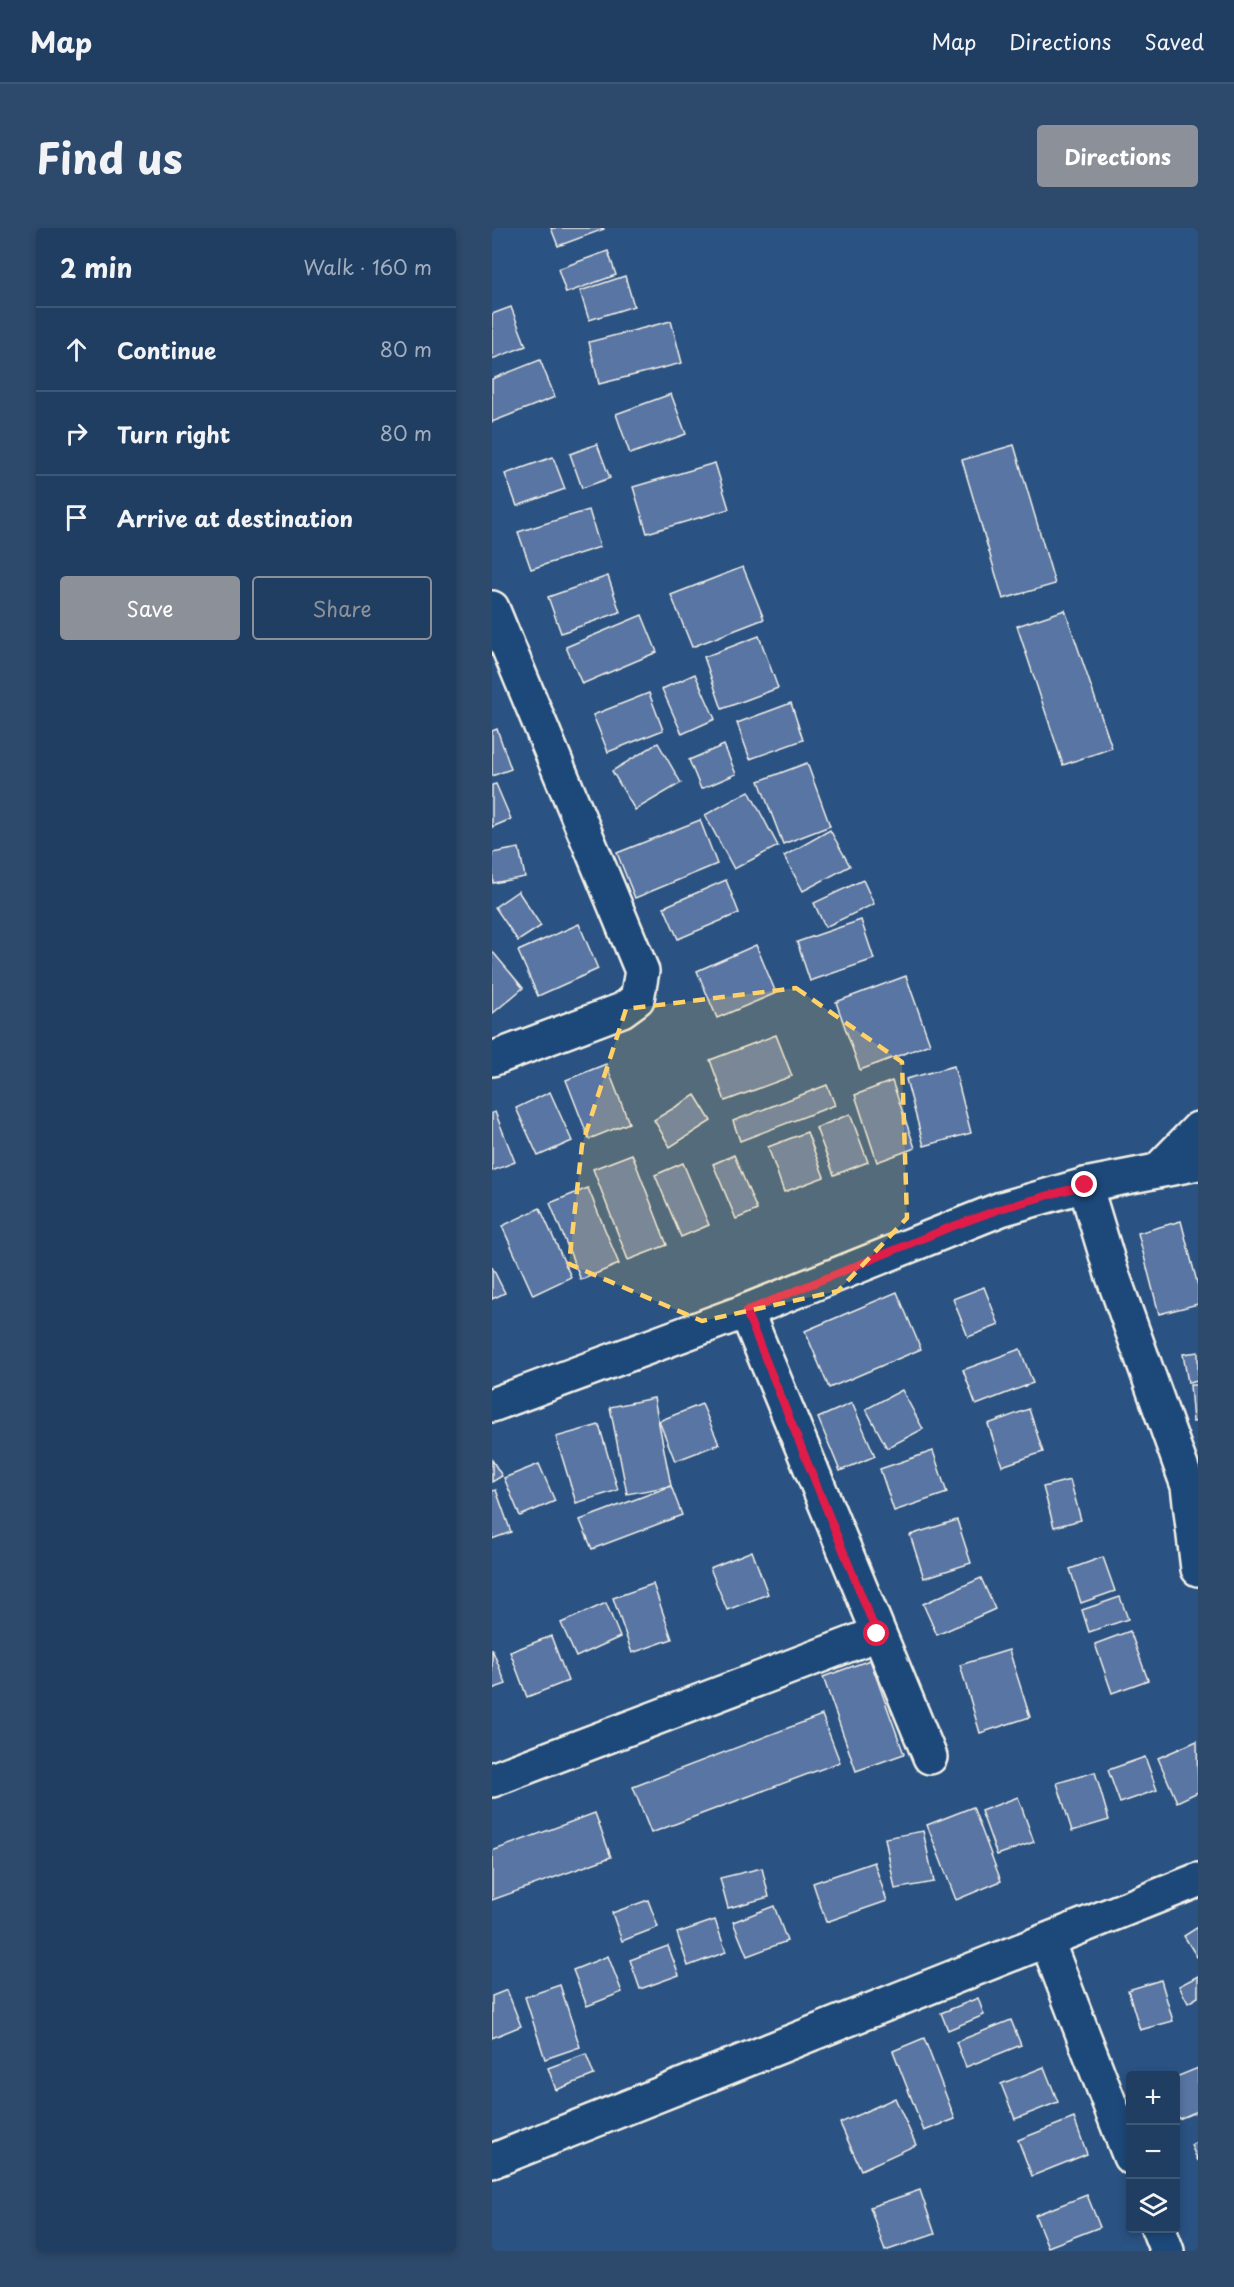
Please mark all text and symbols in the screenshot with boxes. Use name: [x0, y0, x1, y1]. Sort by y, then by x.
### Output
text: Map: [30, 20, 92, 63]
text: Map: [931, 25, 976, 57]
text: Directions: [1009, 25, 1111, 57]
text: Saved: [1144, 25, 1204, 57]
text: Find us: [36, 125, 183, 188]
button: Directions: [1037, 125, 1198, 187]
text: 2 min: [60, 248, 133, 287]
text: Walk · 160 m: [304, 252, 432, 282]
icon: ahead: [60, 333, 93, 366]
text: Continue: [117, 333, 216, 366]
text: 80 m: [380, 334, 432, 364]
icon: right: [60, 417, 93, 450]
text: Turn right: [117, 417, 230, 450]
text: 80 m: [380, 418, 432, 448]
icon: arrive: [60, 501, 93, 534]
text: Arrive at destination: [117, 501, 353, 534]
button: Save: [60, 576, 240, 640]
button: Share: [252, 576, 432, 640]
route end: [1071, 1171, 1097, 1197]
route start: [863, 1620, 889, 1646]
map controls: [1126, 2071, 1180, 2233]
button: +: [1126, 2071, 1180, 2125]
button: −: [1126, 2125, 1180, 2179]
button: layers: [1126, 2179, 1180, 2233]

